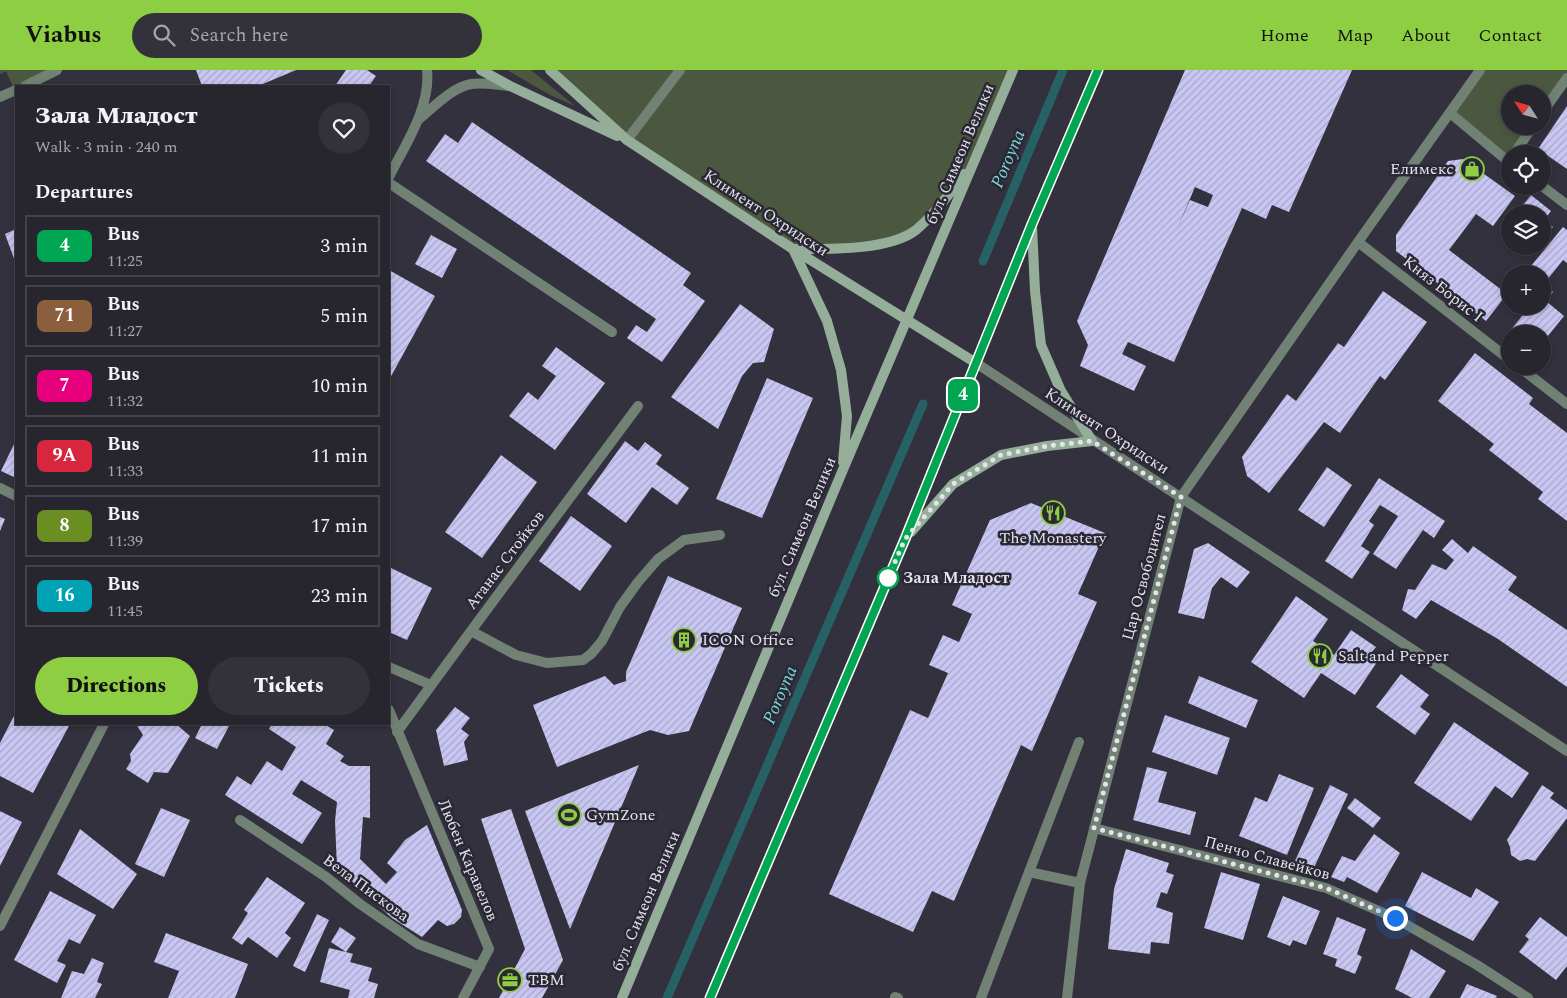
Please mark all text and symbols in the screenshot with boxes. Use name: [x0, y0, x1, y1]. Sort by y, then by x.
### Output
search box: [132, 13, 482, 58]
text: Viabus: [25, 17, 102, 53]
icon: search: [150, 21, 178, 49]
text: Search here: [190, 21, 288, 50]
text: Home: [1260, 22, 1309, 49]
text: Map: [1337, 22, 1373, 49]
text: About: [1401, 22, 1451, 49]
text: Contact: [1479, 22, 1542, 49]
street label: бул. Симеон Велики: [920, 80, 1000, 228]
north arrow: [1501, 85, 1551, 135]
map controls: [1501, 85, 1551, 375]
text: Зала Младост: [35, 98, 198, 134]
button: heart: [318, 102, 370, 154]
water label: Poroyna: [984, 126, 1032, 192]
text: Walk · 3 min · 240 m: [35, 135, 178, 159]
button: locate: [1501, 145, 1551, 195]
shop icon: Елимекс: [1459, 156, 1485, 182]
place label: Елимекс: [1390, 157, 1454, 181]
street label: Климент Охридски: [699, 164, 833, 262]
text: Departures: [35, 178, 133, 207]
button: layers: [1501, 205, 1551, 255]
text: Bus: [107, 220, 140, 249]
text: 4: [59, 232, 70, 259]
text: 3 min: [320, 232, 368, 261]
text: 11:25: [107, 249, 143, 273]
street label: Княз Борис I: [1398, 250, 1488, 328]
button: +: [1501, 265, 1551, 315]
text: Bus: [107, 290, 140, 319]
text: 71: [54, 302, 75, 329]
text: 5 min: [320, 302, 368, 331]
text: 11:27: [107, 319, 143, 343]
button: −: [1501, 325, 1551, 375]
text: Bus: [107, 360, 140, 389]
text: 7: [59, 372, 70, 399]
text: 10 min: [311, 372, 368, 401]
line badge: 4: [947, 379, 979, 411]
text: 4: [958, 381, 968, 408]
street label: Климент Охридски: [1040, 382, 1174, 480]
text: 11:32: [107, 389, 143, 413]
text: Bus: [107, 430, 140, 459]
text: 9А: [52, 442, 77, 469]
text: 11 min: [311, 442, 368, 471]
street label: бул. Симеон Велики: [762, 453, 842, 601]
text: 11:33: [107, 459, 143, 483]
text: Bus: [107, 500, 140, 529]
restaurant icon: The Monastery: [1040, 500, 1066, 526]
street label: Атанас Стойков: [460, 505, 550, 615]
street label: Цар Освободител: [1116, 511, 1172, 643]
text: 8: [59, 512, 70, 539]
text: 17 min: [311, 512, 368, 541]
place label: The Monastery: [999, 526, 1108, 550]
text: 11:39: [107, 529, 143, 553]
place label: Зала Младост: [903, 566, 1009, 590]
marker: Зала Младост: [877, 567, 899, 589]
text: Bus: [107, 570, 140, 599]
text: 16: [54, 582, 75, 609]
text: 23 min: [311, 582, 368, 611]
text: 11:45: [107, 599, 143, 623]
building icon: ICON Office: [671, 627, 697, 653]
place label: ICON Office: [702, 628, 794, 652]
restaurant icon: Salt and Pepper: [1307, 643, 1333, 669]
place label: Salt and Pepper: [1338, 644, 1449, 668]
button: Directions: [35, 657, 198, 715]
button: Tickets: [208, 657, 370, 715]
water label: Poroyna: [756, 662, 804, 728]
street label: Любен Каравелов: [431, 795, 505, 925]
sports icon: GymZone: [556, 802, 582, 828]
place label: GymZone: [586, 803, 655, 827]
street label: бул. Симеон Велики: [606, 827, 686, 975]
street label: Пенчо Славейков: [1201, 830, 1333, 886]
street label: Вела Пискова: [318, 848, 415, 928]
your location: [1383, 906, 1408, 931]
office icon: ТВМ: [497, 967, 523, 993]
place label: ТВМ: [528, 968, 565, 992]

